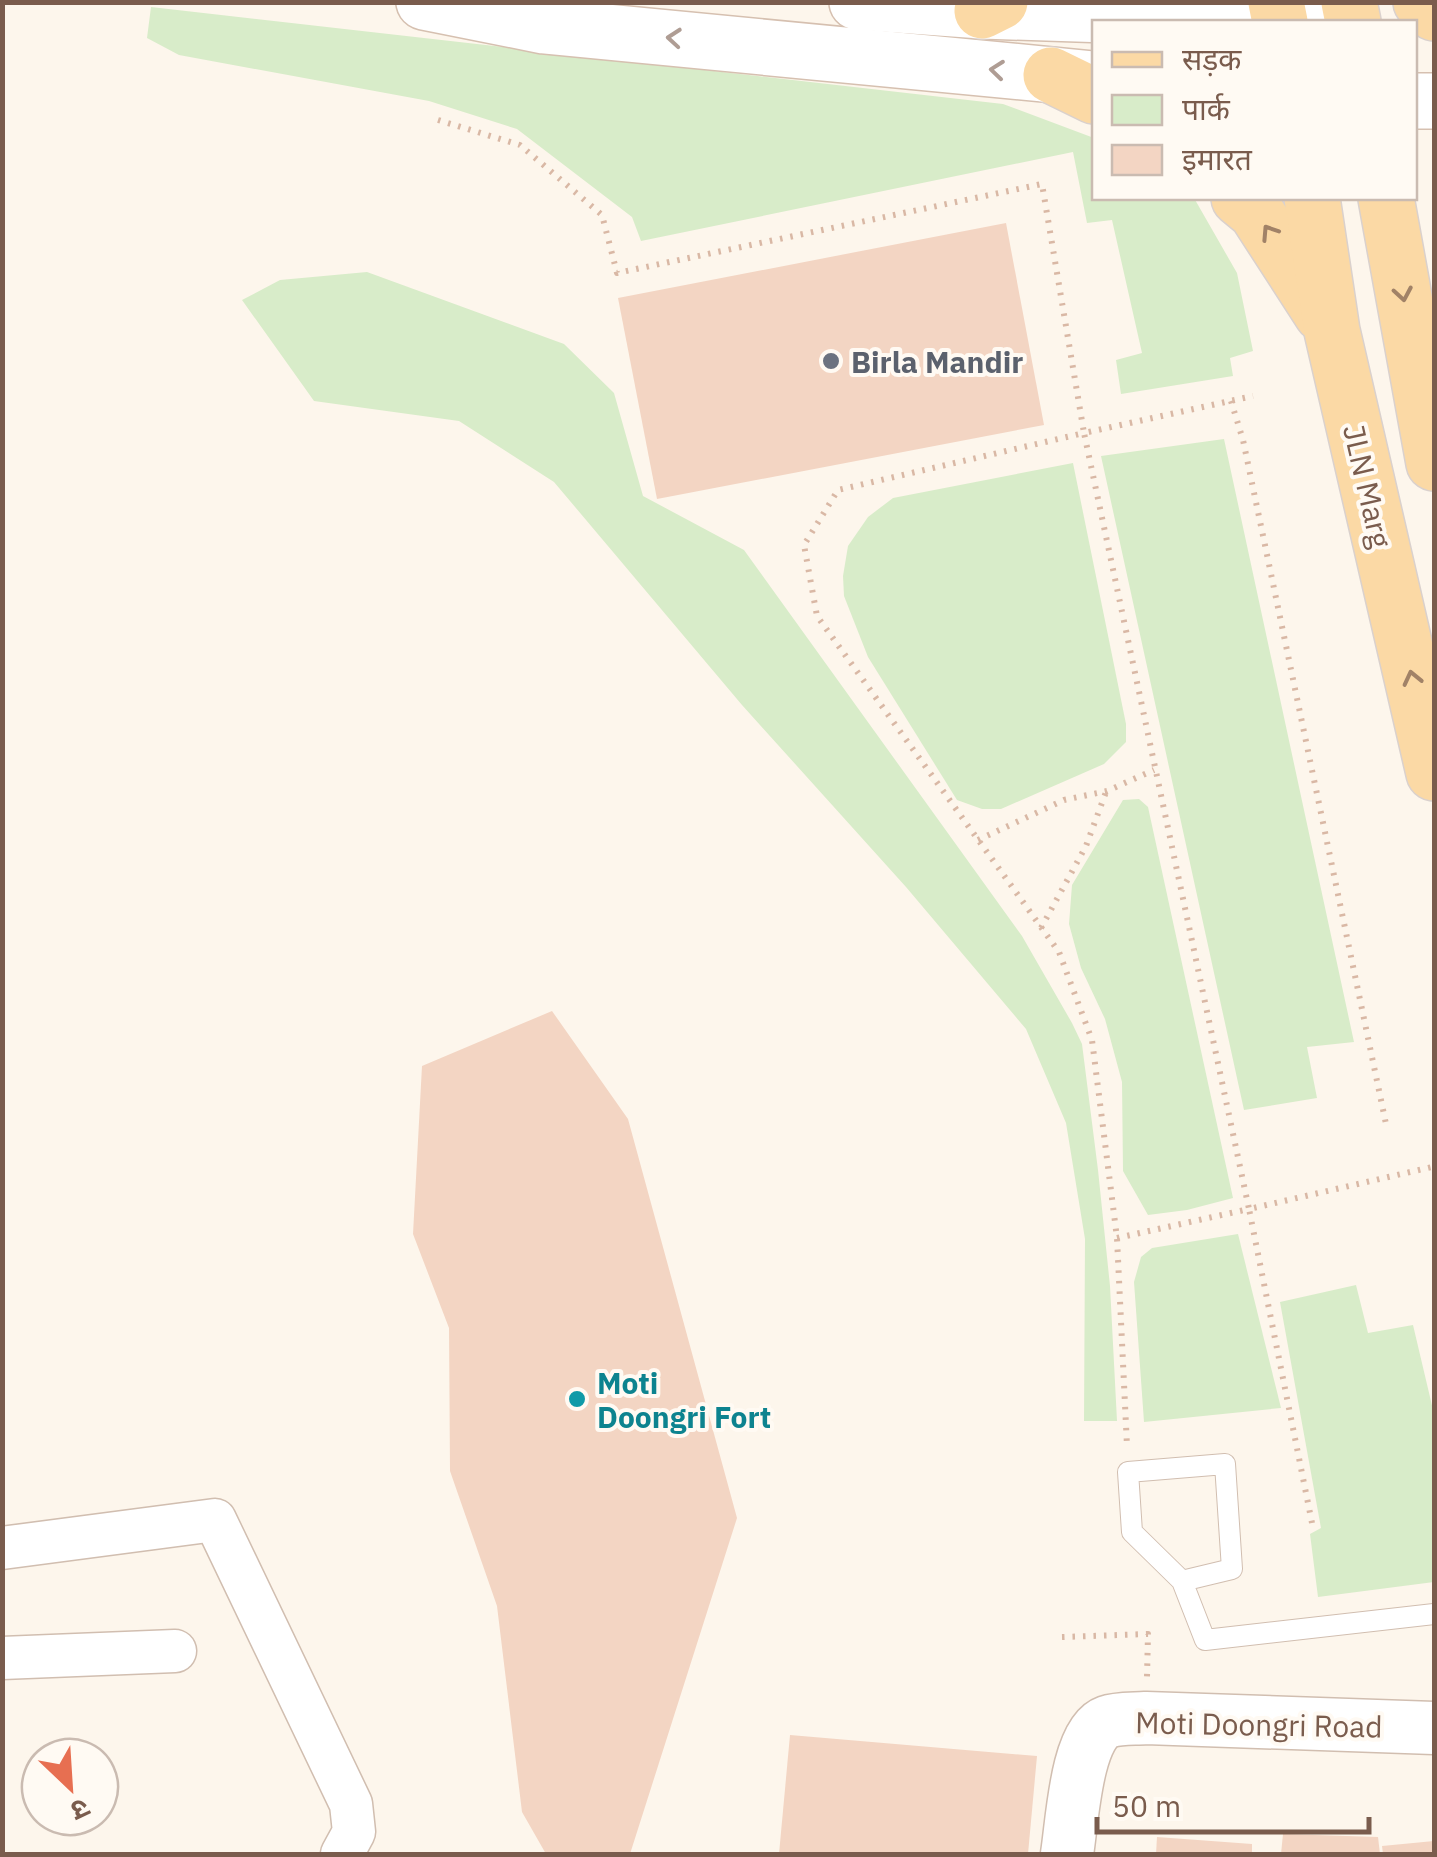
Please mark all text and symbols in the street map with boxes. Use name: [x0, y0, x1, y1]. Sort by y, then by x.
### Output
legend: [1092, 20, 1417, 200]
one-way arrow: [666, 28, 682, 49]
text: सड़क: [1182, 39, 1242, 78]
one-way arrow: [989, 60, 1005, 81]
text: पार्क: [1182, 89, 1231, 128]
text: इमारत: [1182, 139, 1253, 178]
one-way arrow: [1262, 225, 1281, 243]
one-way arrow: [1392, 285, 1413, 302]
place label: Birla Mandir: [851, 342, 1023, 381]
marker: Birla Mandir: [820, 350, 842, 372]
street label: JLN Marg: [1335, 421, 1401, 552]
one-way arrow: [1403, 670, 1424, 687]
place label: Moti Doongri Fort: [597, 1363, 771, 1436]
marker: Moti Doongri Fort: [566, 1388, 588, 1410]
street label: Moti Doongri Road: [1135, 1702, 1383, 1746]
north arrow: [20, 1737, 120, 1837]
scale bar: [1097, 1772, 1370, 1834]
text: 50 m: [1112, 1786, 1181, 1825]
text: उ: [65, 1790, 96, 1831]

